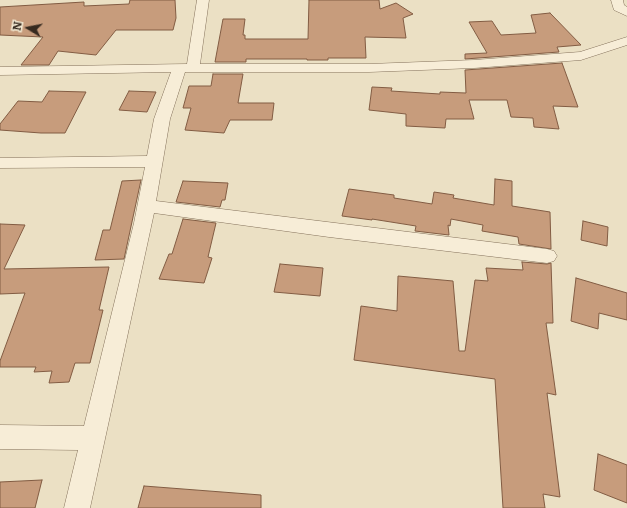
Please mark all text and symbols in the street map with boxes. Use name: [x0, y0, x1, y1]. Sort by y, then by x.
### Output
north arrow: [8, 8, 48, 48]
text: N: [8, 20, 25, 32]

